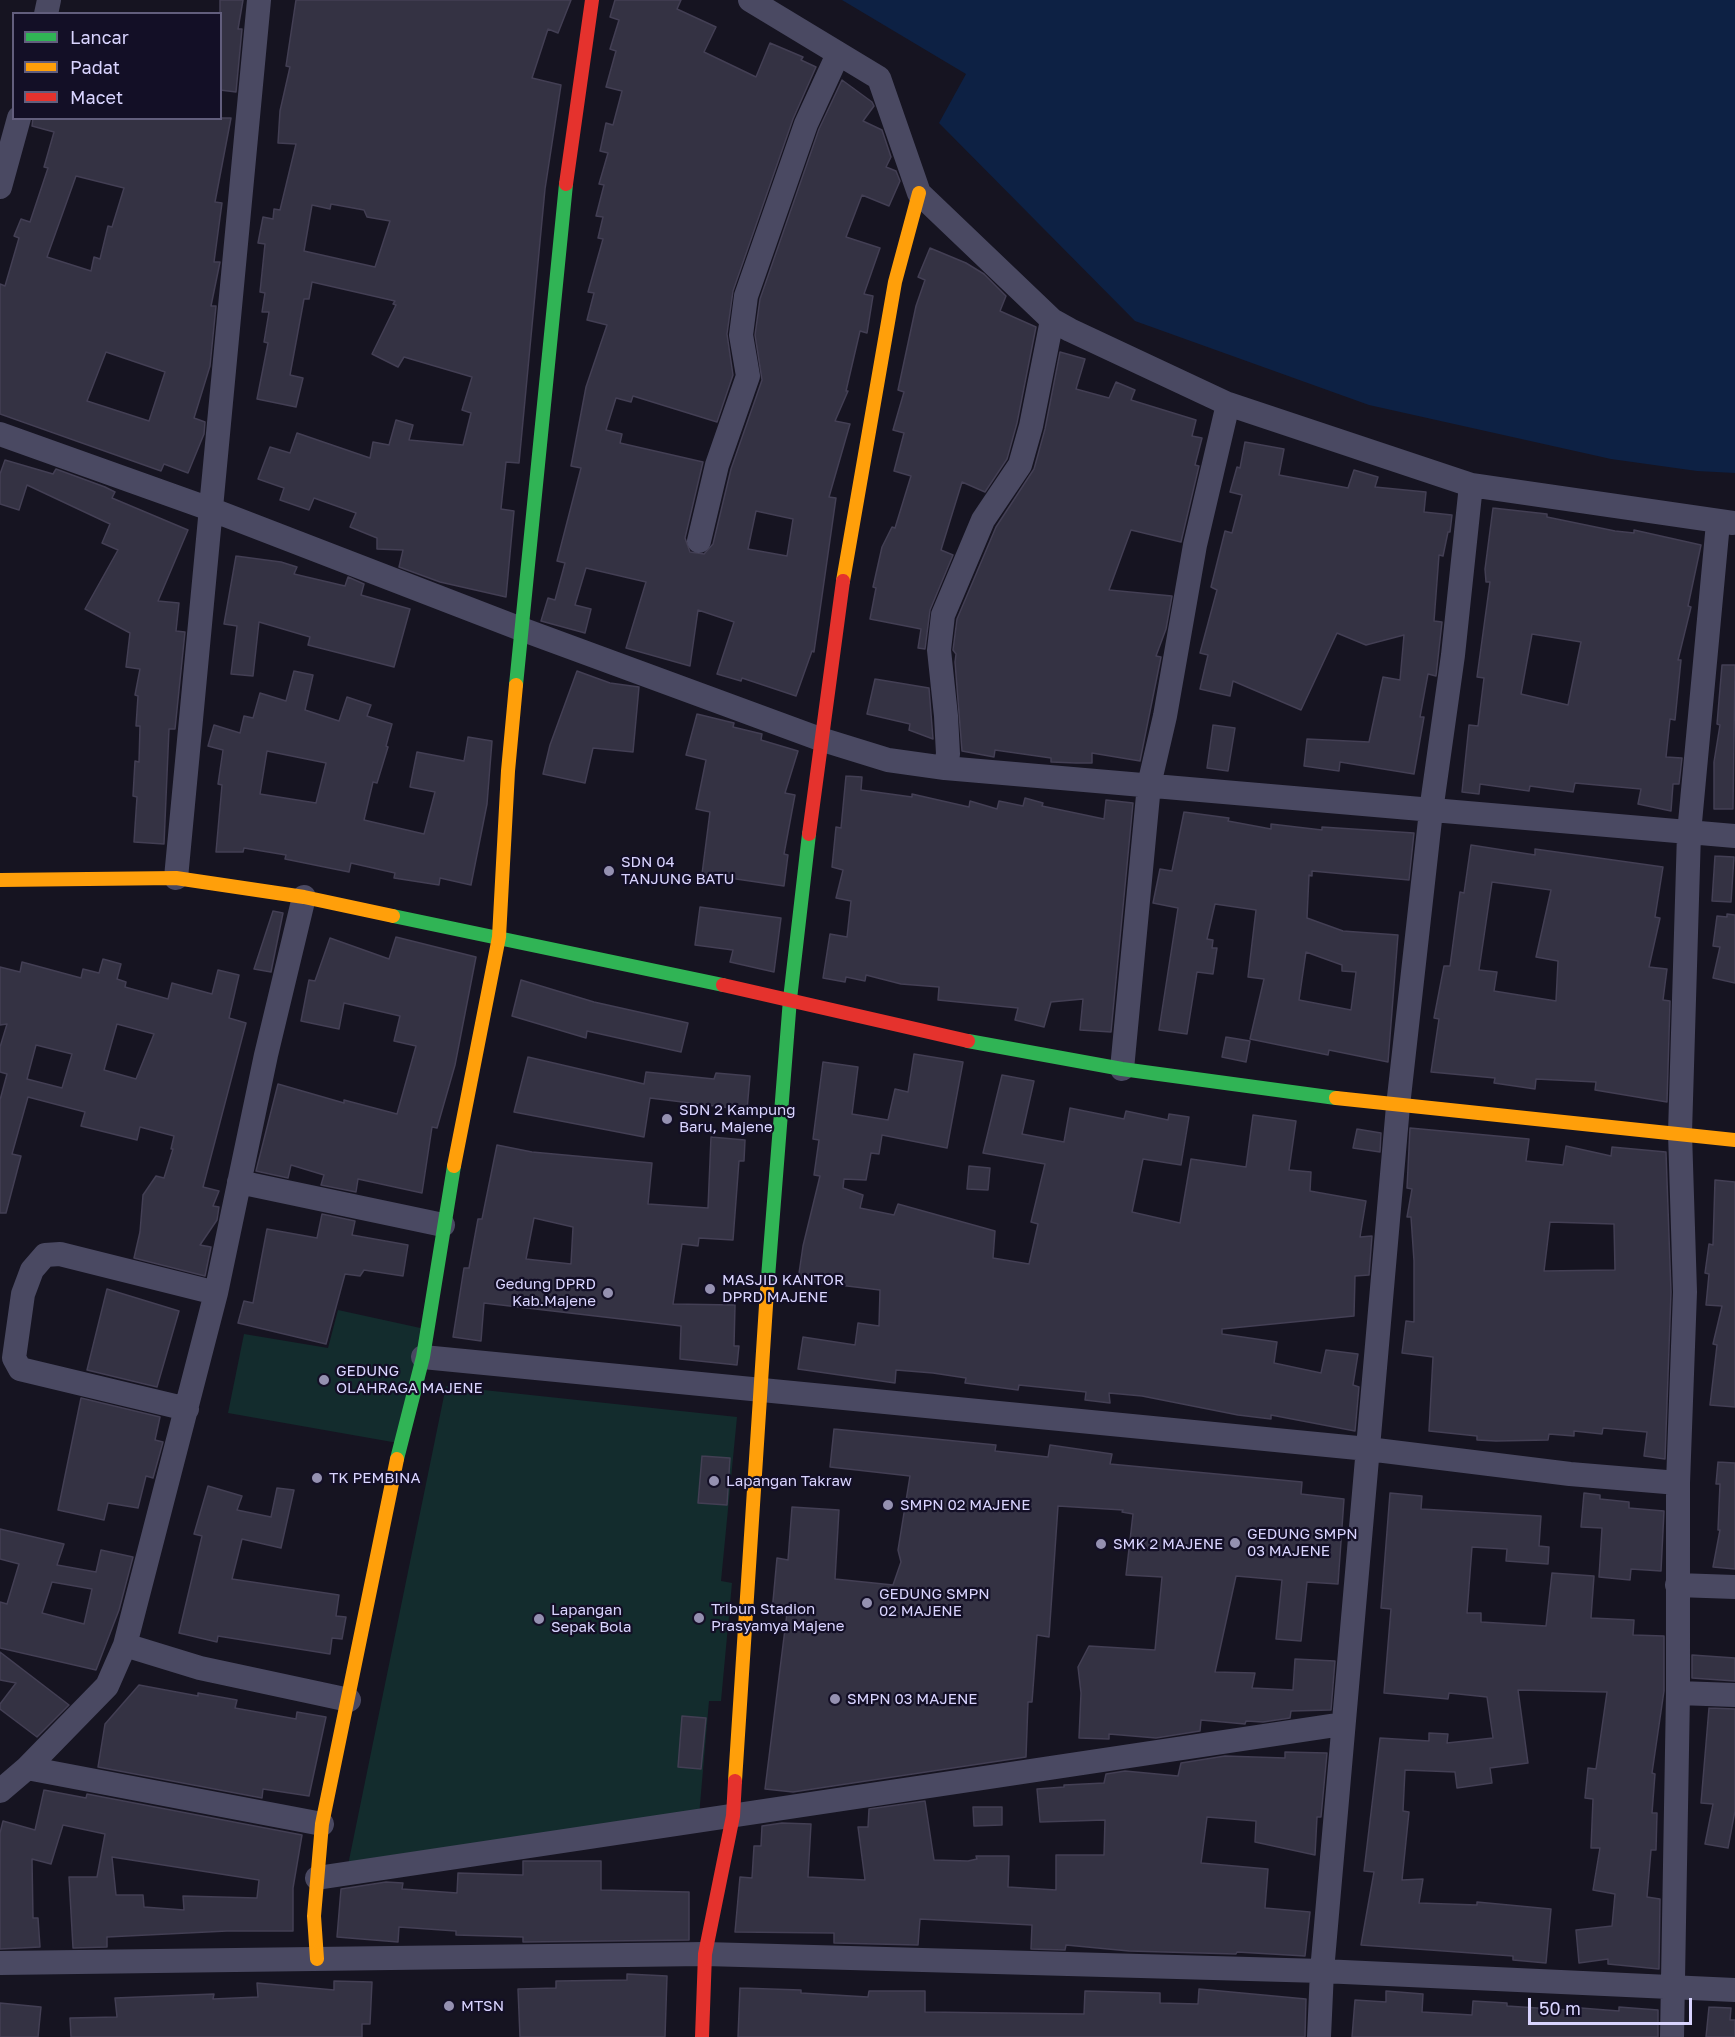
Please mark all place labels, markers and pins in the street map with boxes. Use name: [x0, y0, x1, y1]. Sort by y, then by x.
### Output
place label: SDN 04 TANJUNG BATU: [621, 853, 734, 888]
marker: SDN 04 TANJUNG BATU: [602, 864, 616, 878]
place label: SDN 2 Kampung Baru, Majene: [679, 1101, 795, 1136]
marker: SDN 2 Kampung Baru, Majene: [660, 1112, 674, 1126]
place label: MASJID KANTOR DPRD MAJENE: [722, 1271, 844, 1306]
place label: Gedung DPRD Kab.Majene: [495, 1275, 596, 1310]
marker: MASJID KANTOR DPRD MAJENE: [703, 1282, 717, 1296]
marker: Gedung DPRD Kab.Majene: [601, 1286, 615, 1300]
place label: GEDUNG OLAHRAGA MAJENE: [336, 1362, 483, 1397]
marker: GEDUNG OLAHRAGA MAJENE: [317, 1373, 331, 1387]
place label: TK PEMBINA: [329, 1469, 420, 1487]
marker: TK PEMBINA: [310, 1471, 324, 1485]
place label: Lapangan Takraw: [726, 1472, 852, 1490]
marker: Lapangan Takraw: [707, 1474, 721, 1488]
place label: SMPN 02 MAJENE: [900, 1496, 1030, 1514]
marker: SMPN 02 MAJENE: [881, 1498, 895, 1512]
place label: GEDUNG SMPN 03 MAJENE: [1247, 1525, 1358, 1560]
place label: SMK 2 MAJENE: [1113, 1535, 1223, 1553]
marker: GEDUNG SMPN 03 MAJENE: [1228, 1536, 1242, 1550]
marker: SMK 2 MAJENE: [1094, 1537, 1108, 1551]
place label: GEDUNG SMPN 02 MAJENE: [879, 1585, 990, 1620]
marker: GEDUNG SMPN 02 MAJENE: [860, 1596, 874, 1610]
place label: Tribun Stadion Prasyamya Majene: [711, 1600, 845, 1635]
place label: Lapangan Sepak Bola: [551, 1601, 632, 1636]
marker: Tribun Stadion Prasyamya Majene: [692, 1611, 706, 1625]
marker: Lapangan Sepak Bola: [532, 1612, 546, 1626]
place label: SMPN 03 MAJENE: [847, 1690, 977, 1708]
marker: SMPN 03 MAJENE: [828, 1692, 842, 1706]
place label: MTSN: [461, 1997, 504, 2015]
marker: MTSN: [442, 1999, 456, 2013]

